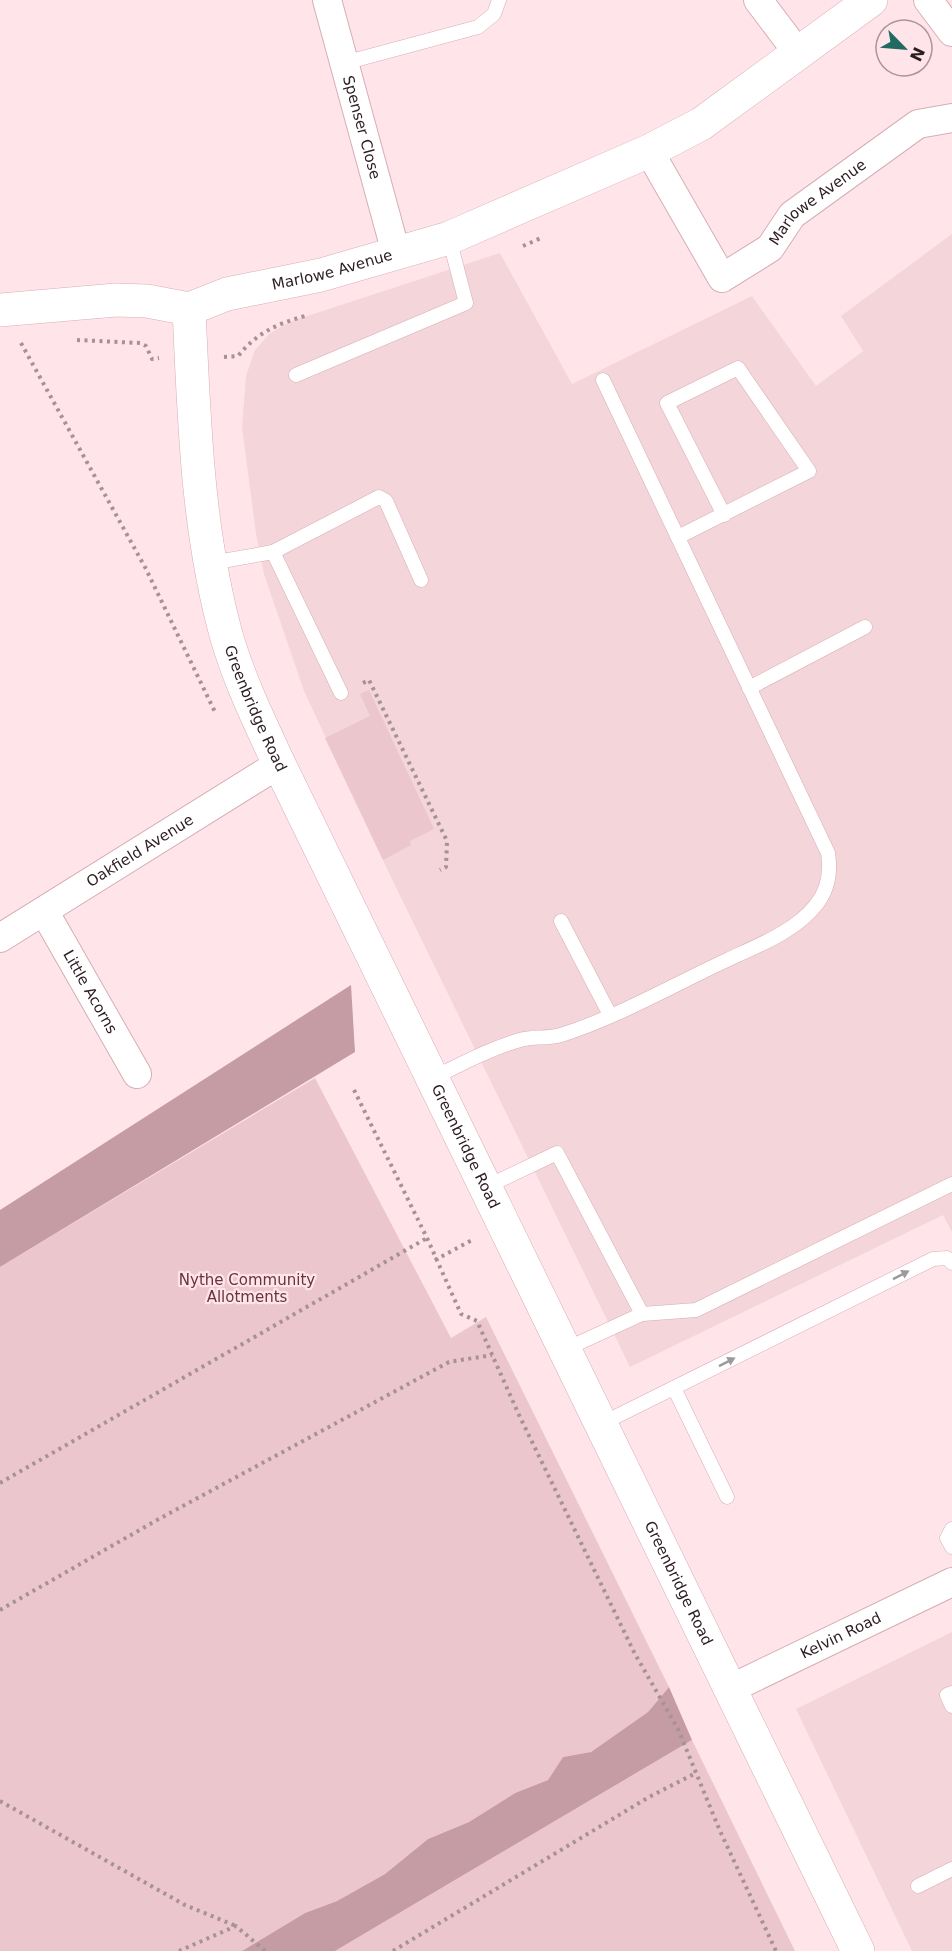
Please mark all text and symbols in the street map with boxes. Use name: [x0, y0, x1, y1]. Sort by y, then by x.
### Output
north arrow: [874, 18, 934, 78]
text: N: [906, 44, 929, 64]
street label: Spenser Close: [339, 73, 384, 181]
street label: Marlowe Avenue: [765, 156, 870, 249]
street label: Marlowe Avenue: [270, 246, 395, 294]
street label: Greenbridge Road: [221, 643, 290, 775]
street label: Oakfield Avenue: [83, 811, 197, 891]
street label: Little Acorns: [59, 947, 121, 1037]
street label: Greenbridge Road: [428, 1081, 504, 1212]
one-way arrow: [892, 1270, 910, 1280]
park label: Nythe Community Allotments: [179, 1271, 315, 1306]
one-way arrow: [718, 1357, 735, 1367]
street label: Greenbridge Road: [641, 1518, 717, 1648]
street label: Kelvin Road: [797, 1608, 884, 1663]

